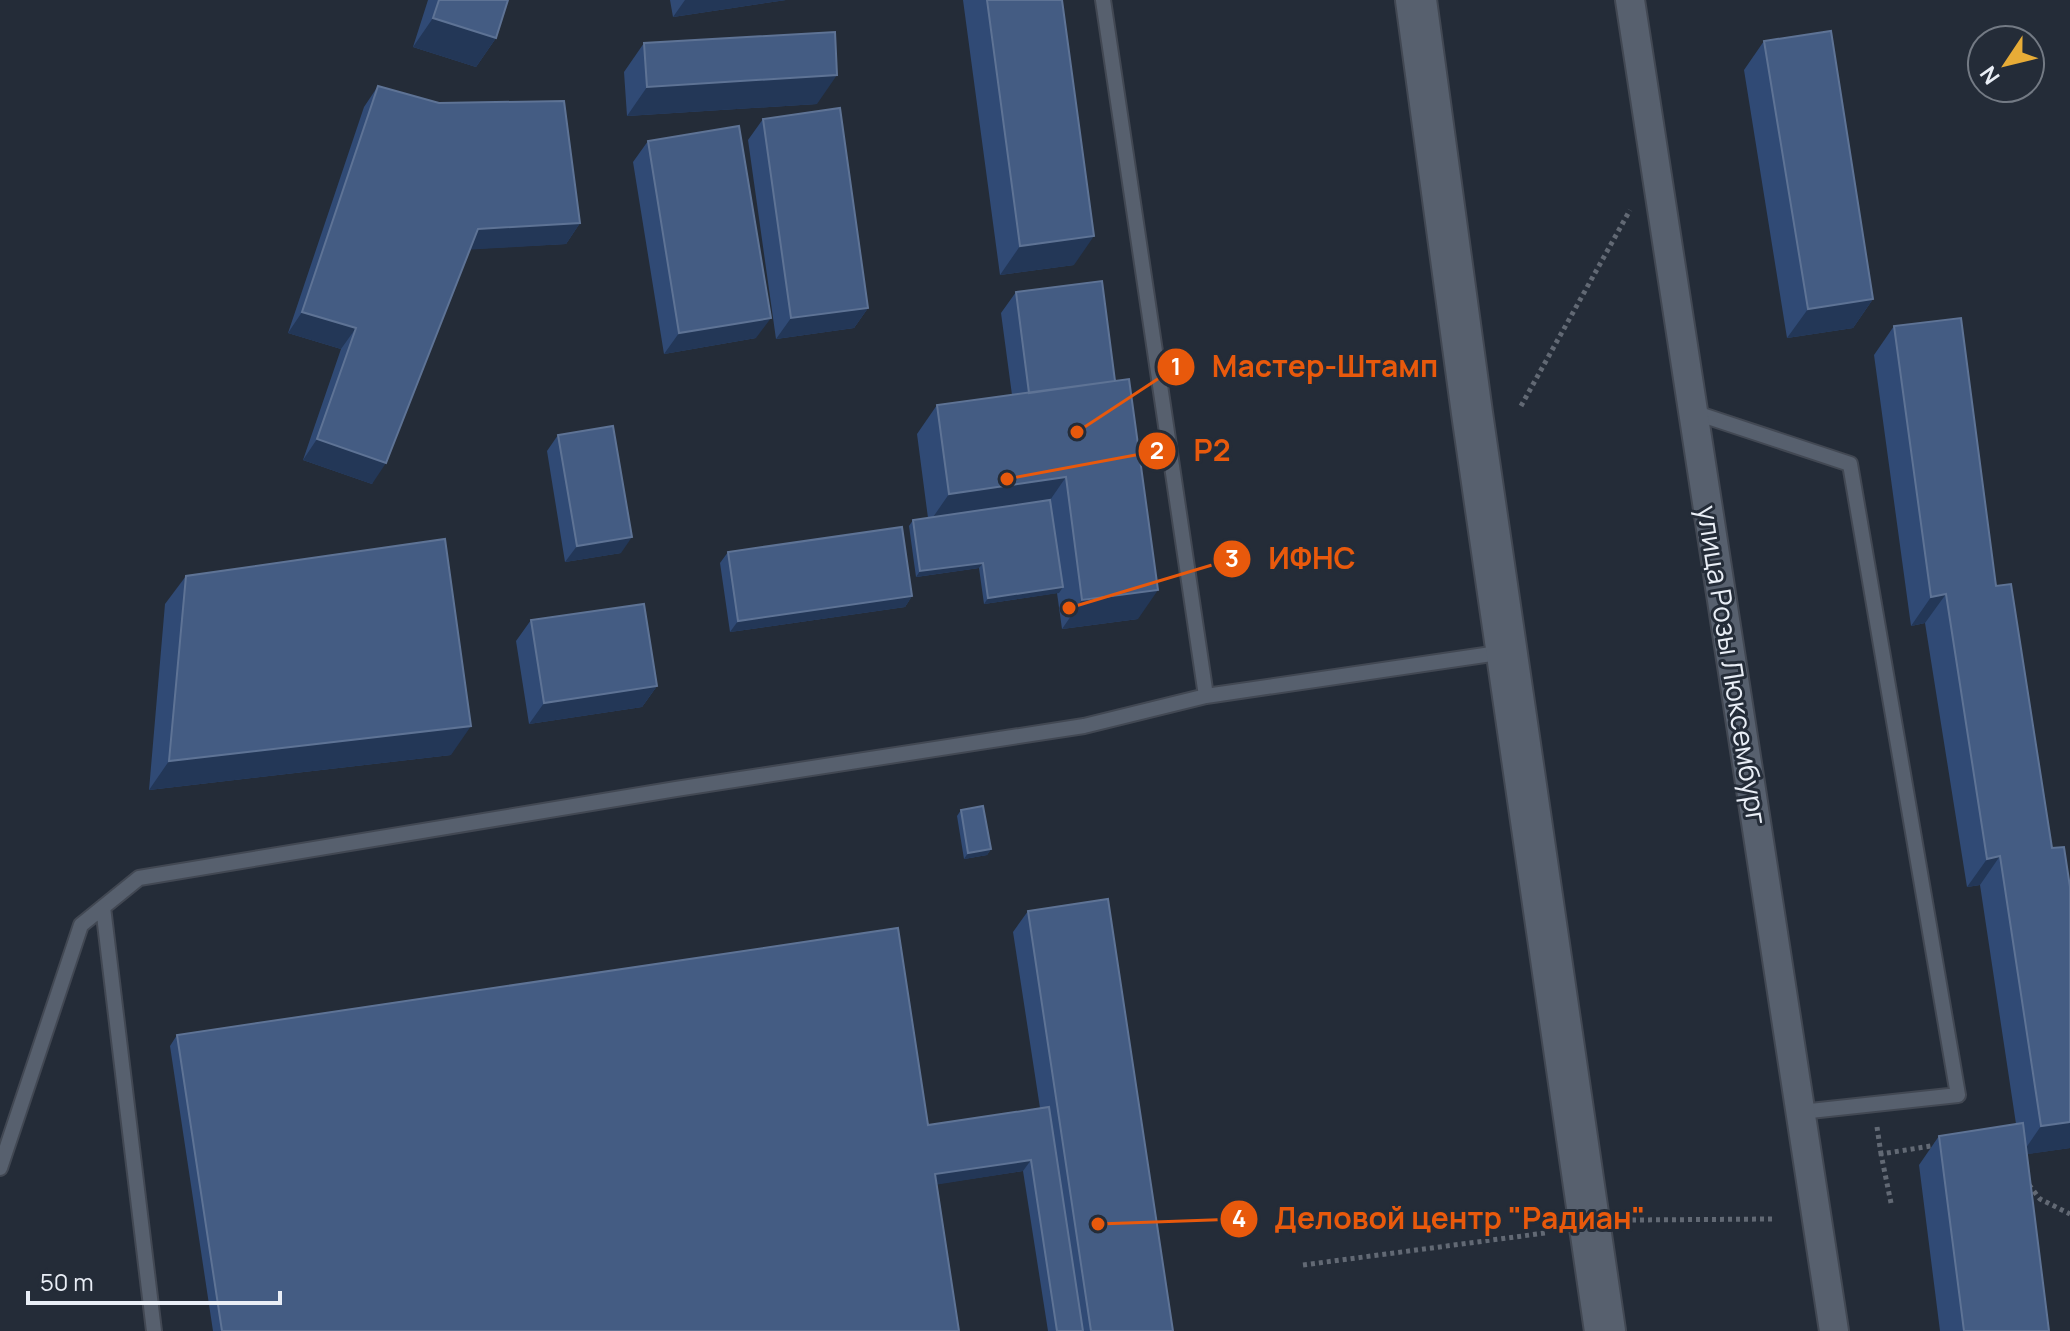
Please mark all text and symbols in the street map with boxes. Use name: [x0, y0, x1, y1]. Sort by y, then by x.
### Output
north arrow: [1966, 24, 2046, 104]
text: N: [1973, 60, 2006, 91]
callout: Мастер-Штамп: [1156, 340, 1455, 394]
text: Мастер-Штамп: [1212, 345, 1438, 386]
text: 1: [1171, 349, 1181, 382]
callout: Р2: [1137, 424, 1246, 478]
text: Р2: [1193, 429, 1231, 470]
text: 2: [1150, 433, 1164, 466]
street label: улица Розы Люксембург: [1689, 502, 1777, 827]
callout: ИФНС: [1212, 532, 1372, 586]
text: ИФНС: [1268, 537, 1356, 578]
text: 3: [1225, 541, 1239, 574]
callout: Деловой центр "Радиан": [1219, 1192, 1662, 1246]
text: Деловой центр "Радиан": [1274, 1197, 1646, 1238]
text: 4: [1232, 1201, 1246, 1234]
scale bar: [28, 1255, 280, 1305]
text: 50 m: [40, 1265, 94, 1298]

